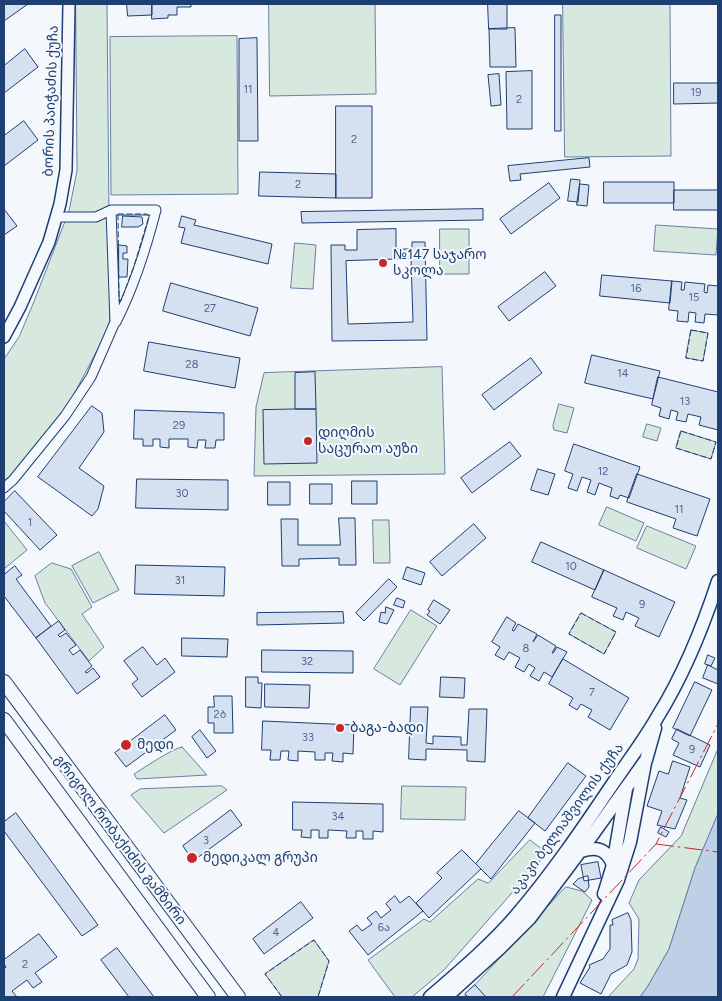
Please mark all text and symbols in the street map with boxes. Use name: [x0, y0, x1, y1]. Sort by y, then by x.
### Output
street label: ბორის პაიჭაძის ქუჩა: [40, 25, 62, 177]
house number: 11: [243, 83, 253, 97]
house number: 19: [691, 86, 701, 100]
house number: 2: [516, 93, 522, 107]
house number: 2: [351, 133, 357, 147]
house number: 2: [295, 178, 301, 192]
place label: №147 საჯარო სკოლა: [393, 247, 487, 280]
marker: №147 საჯარო სკოლა: [377, 257, 389, 269]
house number: 16: [631, 282, 641, 296]
house number: 15: [689, 291, 699, 305]
house number: 27: [204, 302, 216, 316]
house number: 28: [186, 358, 198, 372]
house number: 14: [617, 367, 629, 381]
house number: 13: [680, 395, 690, 409]
house number: 29: [173, 419, 185, 433]
place label: დიღმის საცურაო აუზი: [318, 425, 418, 458]
marker: დიღმის საცურაო აუზი: [302, 435, 314, 447]
house number: 12: [598, 465, 608, 479]
house number: 30: [175, 487, 189, 501]
house number: 11: [674, 503, 684, 517]
house number: 1: [28, 516, 32, 530]
house number: 10: [565, 560, 577, 574]
house number: 31: [175, 574, 185, 588]
house number: 9: [639, 598, 645, 612]
house number: 8: [523, 642, 529, 656]
house number: 32: [301, 655, 313, 669]
house number: 7: [589, 686, 595, 700]
house number: 2ბ: [214, 708, 226, 722]
place label: ბაგა-ბადი: [350, 720, 424, 736]
marker: ბაგა-ბადი: [334, 722, 346, 734]
house number: 33: [302, 731, 314, 745]
place label: მედი: [137, 737, 174, 753]
marker: მედი: [119, 738, 133, 752]
street label: აკაკი ბელიაშვილის ქუჩა: [507, 740, 627, 898]
house number: 9: [689, 743, 695, 757]
street label: გრიგოლ რობაქიძის გამზირი: [51, 752, 189, 928]
house number: 34: [332, 810, 344, 824]
house number: 3: [203, 834, 209, 848]
place label: მედიკალ გრუპი: [203, 850, 318, 866]
marker: მედიკალ გრუპი: [185, 851, 199, 865]
house number: 6ა: [378, 921, 390, 935]
house number: 4: [273, 926, 279, 940]
house number: 2: [22, 958, 28, 972]

